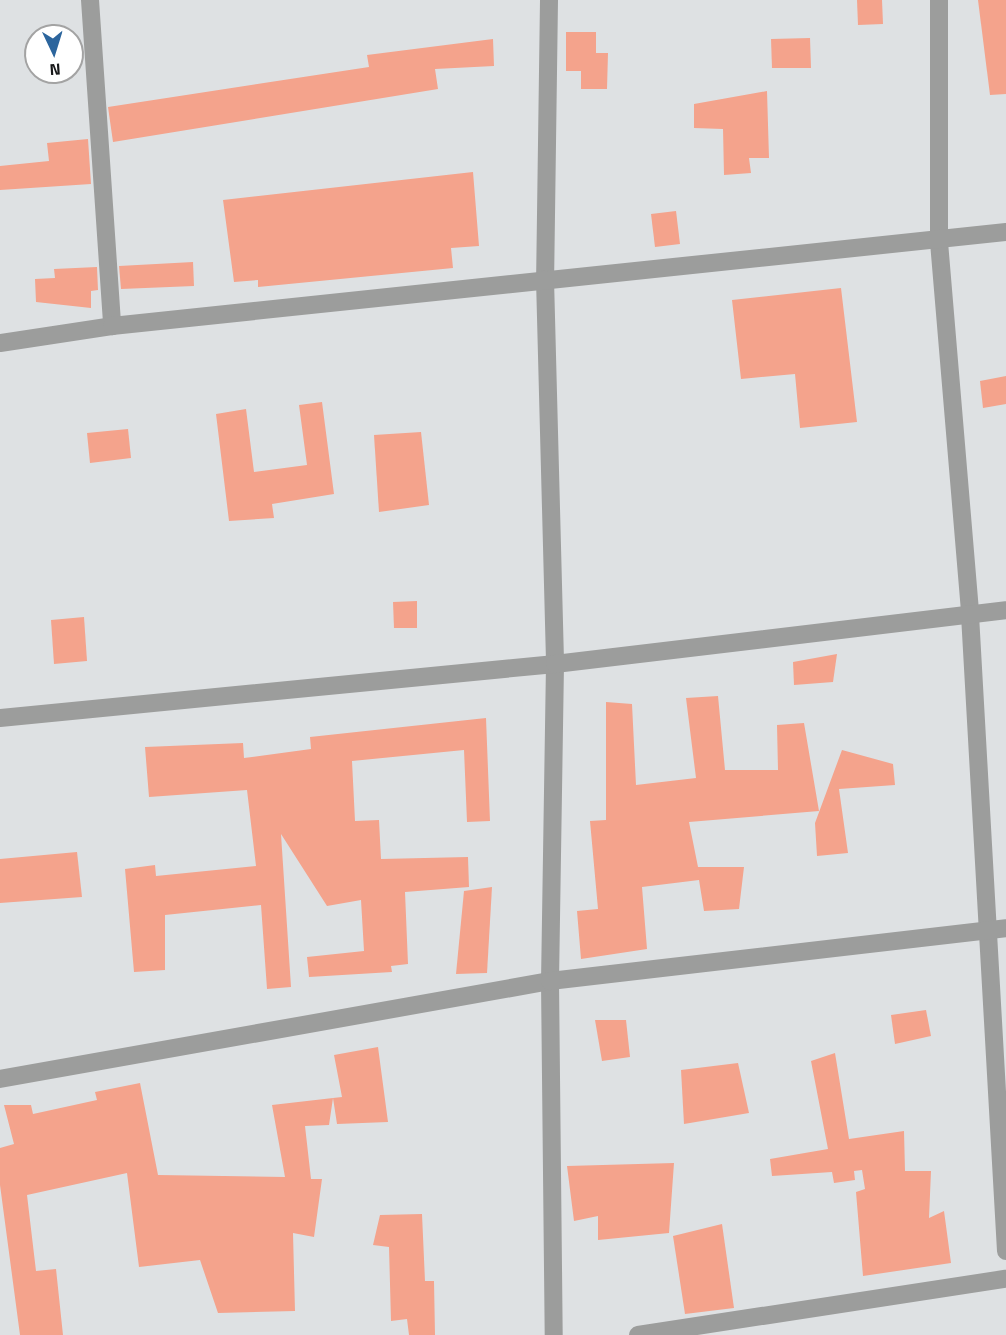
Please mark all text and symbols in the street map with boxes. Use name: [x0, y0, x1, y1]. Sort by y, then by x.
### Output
north arrow: [24, 24, 84, 84]
text: N: [49, 58, 61, 82]

